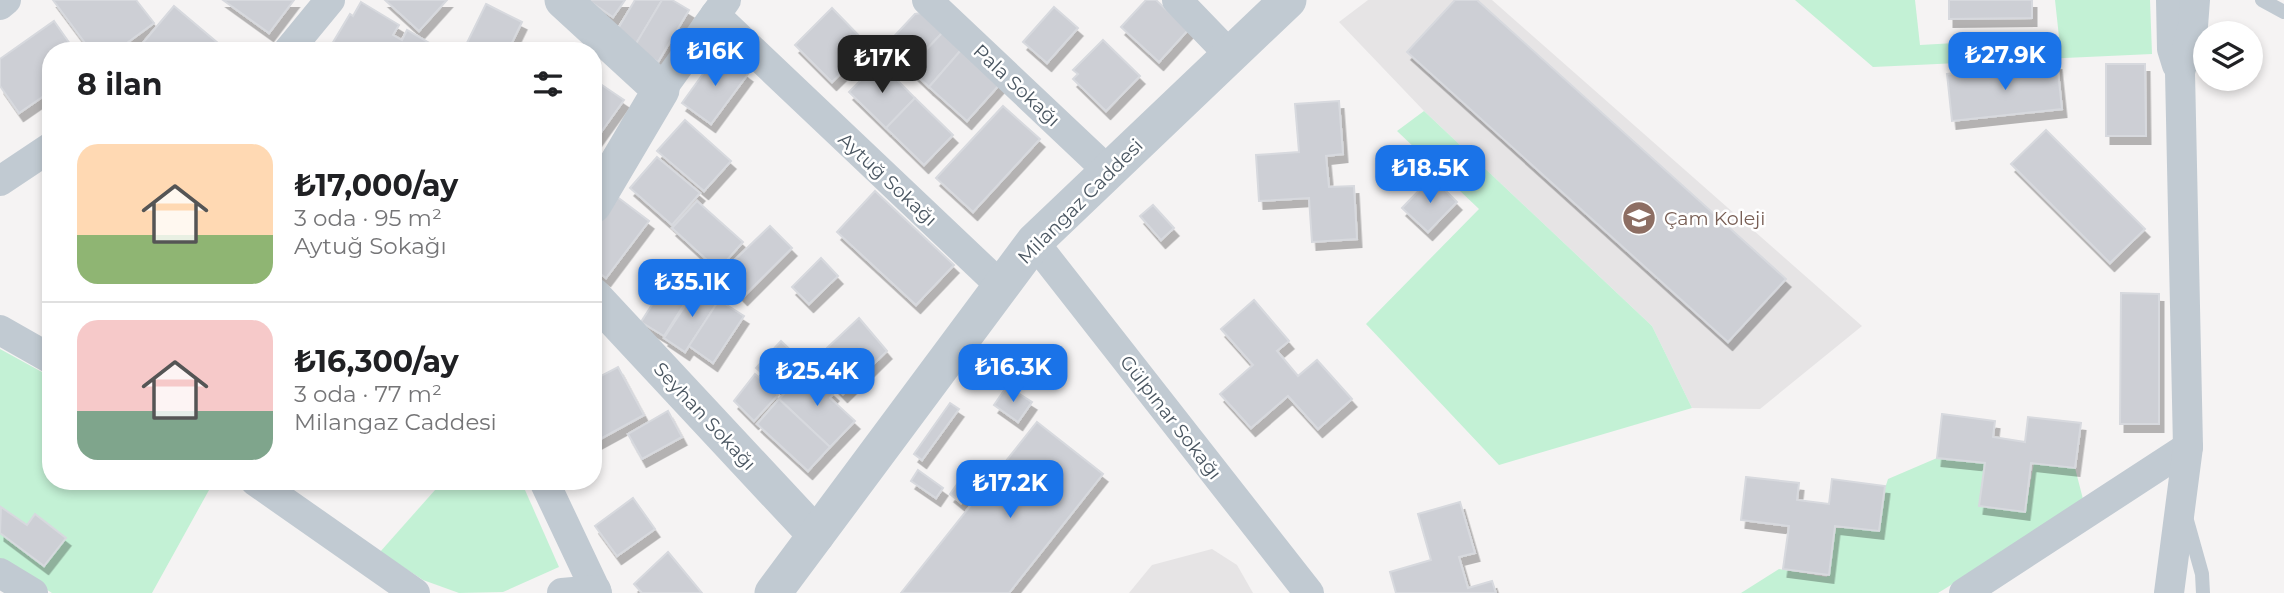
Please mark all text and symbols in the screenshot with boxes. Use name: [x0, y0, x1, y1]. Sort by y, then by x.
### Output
map controls: [2193, 21, 2263, 91]
button: layers: [2193, 21, 2263, 91]
pin: ₺16K: [674, 28, 756, 88]
pin: ₺27.9K: [1948, 32, 2062, 92]
pin: ₺17K: [841, 36, 923, 95]
text: ₺16K: [686, 37, 744, 65]
street label: Pala Sokağı: [969, 39, 1065, 131]
text: ₺27.9K: [1964, 41, 2046, 69]
text: ₺17K: [854, 44, 910, 72]
icon: filters: [529, 65, 567, 103]
text: 8 ilan: [77, 66, 163, 103]
street label: Aytuğ Sokağı: [834, 128, 942, 231]
street label: Milangaz Caddesi: [1013, 134, 1148, 269]
pin: ₺18.5K: [1373, 146, 1487, 205]
text: ₺18.5K: [1391, 154, 1469, 182]
text: ₺17,000/ay: [294, 167, 458, 204]
icon: home: [133, 172, 217, 256]
school or university icon: Çam Koleji: [1620, 199, 1658, 237]
text: 3 oda · 95 m²: [294, 204, 442, 232]
place label: Çam Koleji: [1664, 207, 1765, 230]
text: Aytuğ Sokağı: [294, 232, 447, 260]
pin: ₺35.1K: [635, 260, 749, 319]
text: ₺35.1K: [654, 268, 730, 296]
text: ₺16,300/ay: [294, 343, 459, 380]
pin: ₺16.3K: [956, 344, 1070, 404]
icon: home: [133, 348, 217, 432]
pin: ₺25.4K: [760, 348, 874, 408]
street label: Gülpınar Sokağı: [1115, 351, 1226, 484]
text: ₺16.3K: [974, 353, 1052, 381]
text: ₺25.4K: [776, 357, 858, 385]
street label: Seyhan Sokağı: [649, 358, 761, 475]
text: 3 oda · 77 m²: [294, 380, 442, 408]
text: Milangaz Caddesi: [294, 408, 497, 436]
pin: ₺17.2K: [953, 461, 1067, 520]
text: ₺17.2K: [972, 469, 1048, 497]

